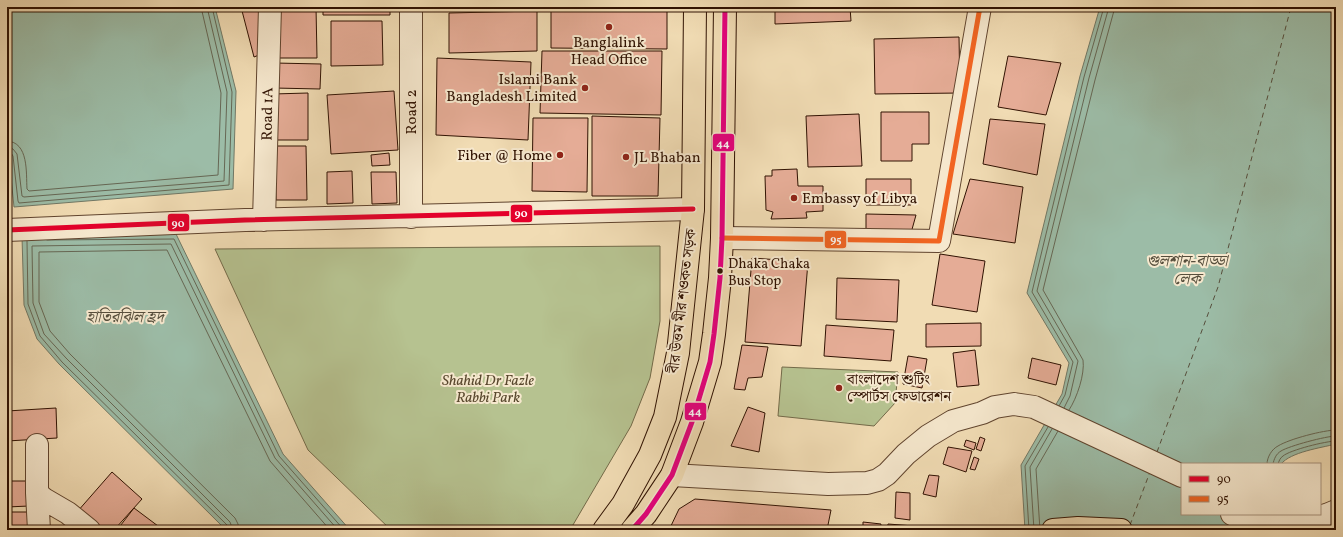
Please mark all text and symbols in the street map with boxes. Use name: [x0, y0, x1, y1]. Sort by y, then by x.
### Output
marker: Banglalink Head Office: [604, 22, 614, 32]
place label: Banglalink Head Office: [571, 33, 647, 71]
place label: Islami Bank Bangladesh Limited: [446, 70, 577, 108]
marker: Islami Bank Bangladesh Limited: [580, 83, 590, 93]
street label: Road 1A: [258, 87, 279, 141]
street label: Road 2: [402, 90, 423, 134]
line badge: 44: [712, 133, 735, 152]
text: 44: [716, 137, 730, 152]
place label: Fiber @ Home: [457, 146, 552, 167]
place label: JL Bhaban: [634, 148, 701, 169]
marker: Fiber @ Home: [555, 150, 565, 160]
marker: JL Bhaban: [621, 152, 631, 162]
place label: Embassy of Libya: [802, 189, 917, 210]
marker: Embassy of Libya: [789, 193, 799, 203]
line badge: 90: [510, 204, 533, 223]
text: 90: [515, 207, 528, 222]
line badge: 90: [167, 213, 190, 232]
text: 90: [172, 217, 185, 232]
street label: বীর উত্তম মীর শওকত সড়ক: [664, 227, 703, 376]
line badge: 95: [824, 230, 847, 249]
text: 95: [830, 233, 842, 248]
water label: গুলশান-বাড্ডা লেক: [1147, 251, 1229, 291]
place label: Dhaka Chaka Bus Stop: [728, 255, 810, 291]
marker: Dhaka Chaka Bus Stop: [715, 266, 725, 276]
water label: হাতিরঝিল হ্রদ: [86, 307, 166, 329]
place label: বাংলাদেশ শুটিং স্পোর্টস ফেডারেশন: [846, 370, 952, 408]
park label: Shahid Dr Fazle Rabbi Park: [442, 371, 534, 409]
marker: বাংলাদেশ শুটিং স্পোর্টস ফেডারেশন: [834, 383, 844, 393]
line badge: 44: [684, 402, 707, 421]
text: 44: [688, 405, 702, 420]
legend: [1181, 463, 1321, 515]
text: 90: [1217, 472, 1231, 488]
text: 95: [1217, 492, 1229, 508]

